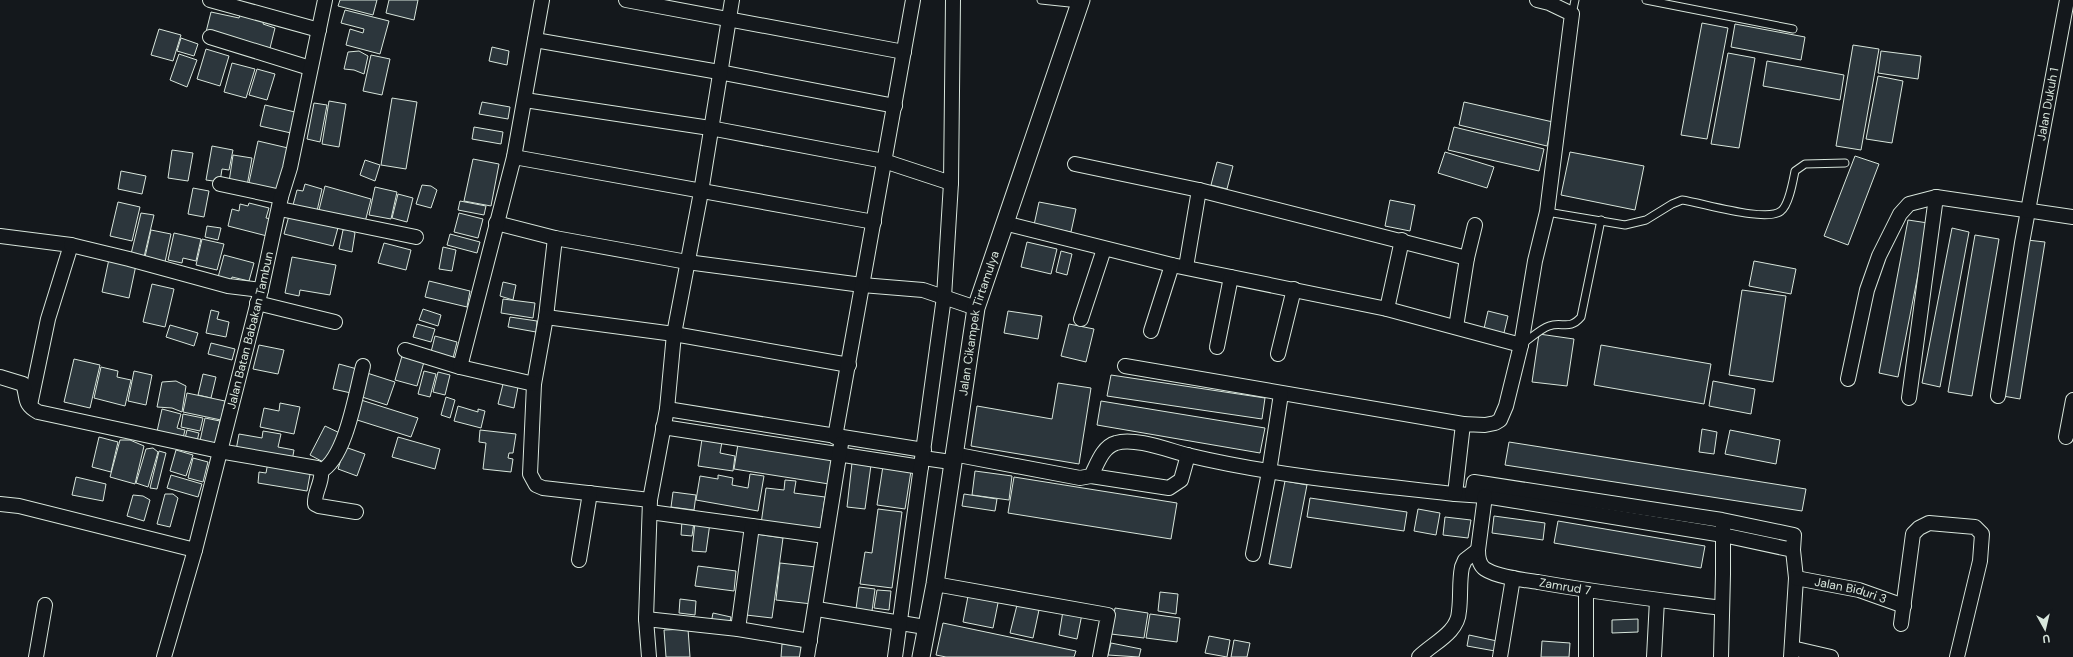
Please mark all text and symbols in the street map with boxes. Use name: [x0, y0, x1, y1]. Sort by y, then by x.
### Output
street label: Jalan Dukuh 1: [2033, 66, 2062, 142]
street label: Jalan Cikampek Tirtamulya: [955, 249, 1003, 397]
street label: Jalan Batan Babakan Tambun: [223, 250, 277, 411]
street label: Zamrud 7: [1538, 574, 1592, 599]
street label: Jalan Biduri 3: [1813, 574, 1889, 607]
north arrow: [2025, 609, 2065, 649]
text: U: [2042, 631, 2051, 646]

